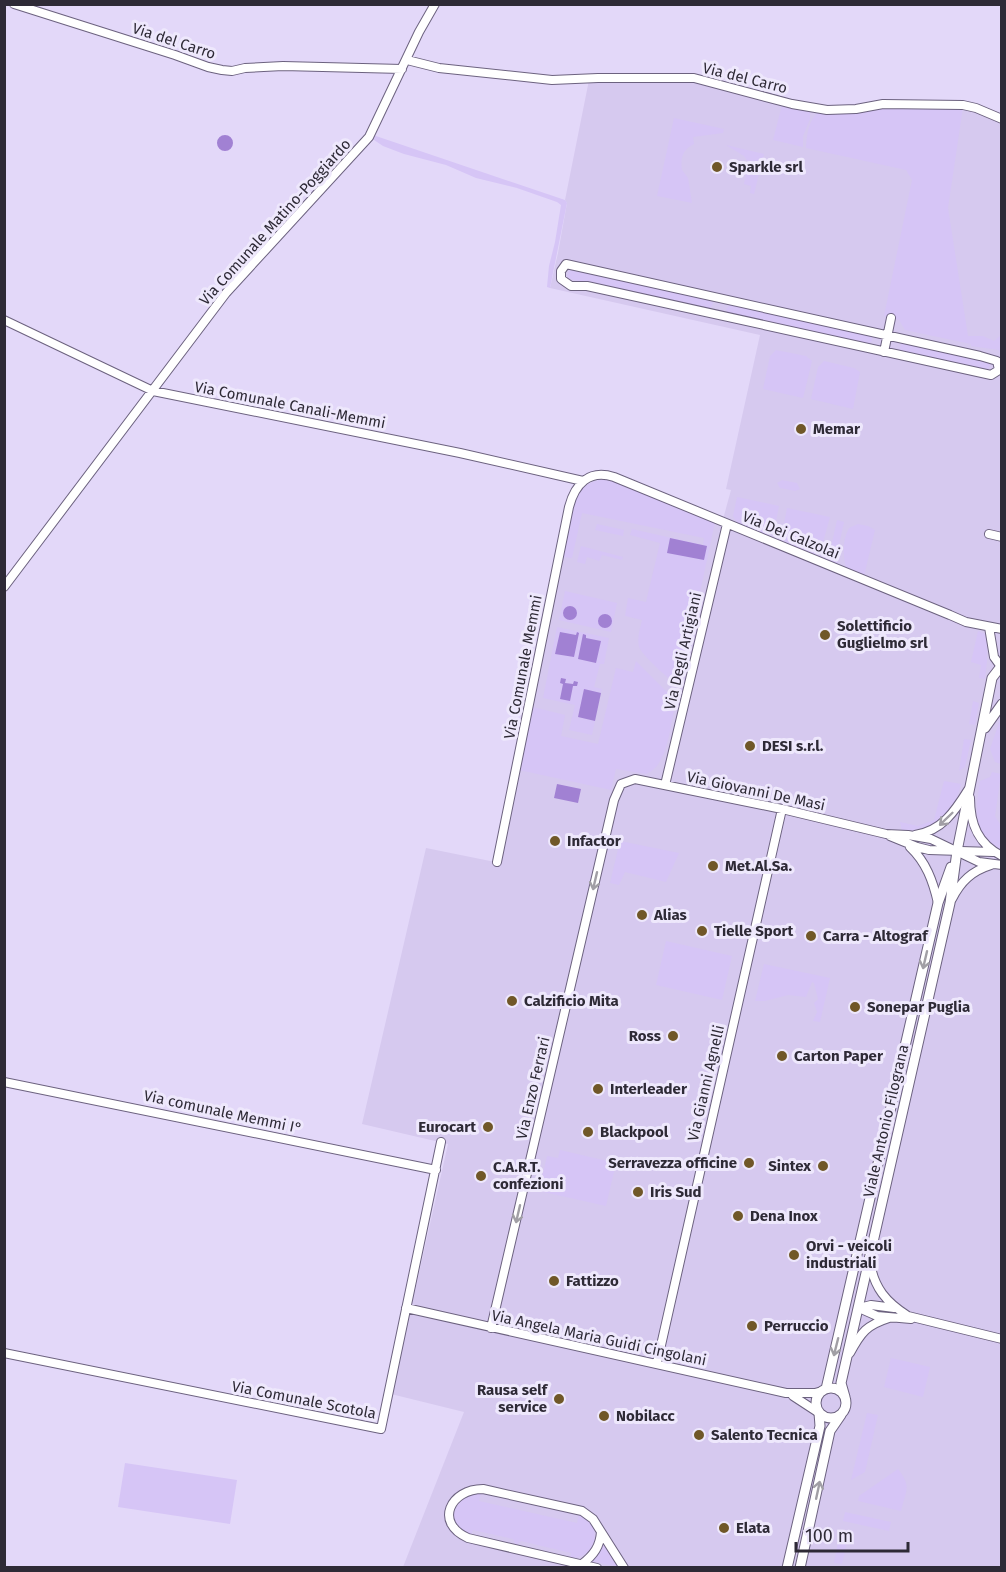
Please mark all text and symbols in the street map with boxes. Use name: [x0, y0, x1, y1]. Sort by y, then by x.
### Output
street label: Via del Carro: [130, 19, 218, 63]
street label: Via del Carro: [701, 59, 789, 97]
street label: Via Comunale Matino-Poggiardo: [196, 135, 354, 309]
place label: Sparkle srl: [729, 158, 803, 176]
marker: Sparkle srl: [710, 160, 724, 174]
street label: Via Comunale Canali-Memmi: [193, 378, 387, 432]
place label: Memar: [813, 420, 861, 438]
marker: Memar: [794, 422, 808, 436]
street label: Via Dei Calzolai: [740, 507, 842, 563]
street label: Via Degli Artigiani: [661, 590, 705, 712]
street label: Via Comunale Memmi: [500, 594, 546, 740]
place label: Solettificio Guglielmo srl: [837, 617, 928, 652]
marker: Solettificio Guglielmo srl: [818, 628, 832, 642]
place label: DESI s.r.l.: [762, 737, 824, 755]
marker: DESI s.r.l.: [743, 739, 757, 753]
street label: Via Giovanni De Masi: [685, 768, 827, 814]
one-way arrow: [938, 812, 953, 826]
place label: Infactor: [567, 832, 622, 850]
marker: Infactor: [548, 834, 562, 848]
place label: Met.Al.Sa.: [725, 857, 793, 875]
marker: Met.Al.Sa.: [706, 859, 720, 873]
one-way arrow: [588, 872, 600, 891]
place label: Alias: [653, 906, 687, 924]
marker: Alias: [635, 908, 649, 922]
place label: Tielle Sport: [714, 922, 794, 940]
marker: Tielle Sport: [695, 924, 709, 938]
place label: Carra - Altograf: [823, 927, 929, 945]
marker: Carra - Altograf: [804, 929, 818, 943]
one-way arrow: [919, 949, 930, 969]
place label: Calzificio Mita: [524, 992, 619, 1010]
marker: Calzificio Mita: [505, 994, 519, 1008]
place label: Sonepar Puglia: [867, 998, 970, 1016]
marker: Sonepar Puglia: [848, 1000, 862, 1014]
street label: Via Gianni Agnelli: [684, 1023, 728, 1143]
place label: Ross: [629, 1027, 661, 1045]
marker: Ross: [666, 1029, 680, 1043]
street label: Via Enzo Ferrari: [512, 1035, 554, 1141]
street label: Viale Antonio Filograna: [860, 1043, 912, 1199]
place label: Carton Paper: [794, 1047, 884, 1065]
marker: Carton Paper: [775, 1049, 789, 1063]
place label: Interleader: [610, 1080, 688, 1098]
marker: Interleader: [591, 1082, 605, 1096]
street label: Via comunale Memmi I°: [142, 1086, 304, 1138]
place label: Eurocart: [418, 1118, 476, 1136]
marker: Eurocart: [481, 1120, 495, 1134]
place label: Blackpool: [600, 1123, 669, 1141]
marker: Blackpool: [581, 1125, 595, 1139]
place label: Serravezza officine: [608, 1154, 737, 1172]
marker: Serravezza officine: [742, 1156, 756, 1170]
place label: Sintex: [768, 1157, 811, 1175]
place label: C.A.R.T. confezioni: [493, 1158, 563, 1193]
marker: Sintex: [816, 1159, 830, 1173]
marker: C.A.R.T. confezioni: [474, 1169, 488, 1183]
place label: Iris Sud: [650, 1183, 702, 1201]
marker: Iris Sud: [631, 1185, 645, 1199]
one-way arrow: [511, 1205, 523, 1224]
place label: Dena Inox: [750, 1207, 818, 1225]
marker: Dena Inox: [731, 1209, 745, 1223]
place label: Orvi - veicoli industriali: [806, 1237, 892, 1272]
marker: Orvi - veicoli industriali: [787, 1248, 801, 1262]
place label: Fattizzo: [566, 1272, 619, 1290]
marker: Fattizzo: [547, 1274, 561, 1288]
street label: Via Angela Maria Guidi Cingolani: [490, 1306, 708, 1370]
place label: Perruccio: [764, 1317, 829, 1335]
marker: Perruccio: [745, 1319, 759, 1333]
one-way arrow: [830, 1337, 842, 1356]
street label: Via Comunale Scotola: [230, 1377, 378, 1423]
place label: Rausa self service: [477, 1381, 549, 1416]
marker: Rausa self service: [552, 1392, 566, 1406]
place label: Nobilacc: [616, 1407, 675, 1425]
marker: Nobilacc: [597, 1409, 611, 1423]
place label: Salento Tecnica: [711, 1426, 818, 1444]
marker: Salento Tecnica: [692, 1428, 706, 1442]
one-way arrow: [812, 1481, 824, 1500]
scale bar: [796, 1515, 908, 1553]
place label: Elata: [736, 1519, 770, 1537]
marker: Elata: [717, 1521, 731, 1535]
text: 100 m: [805, 1525, 853, 1547]

